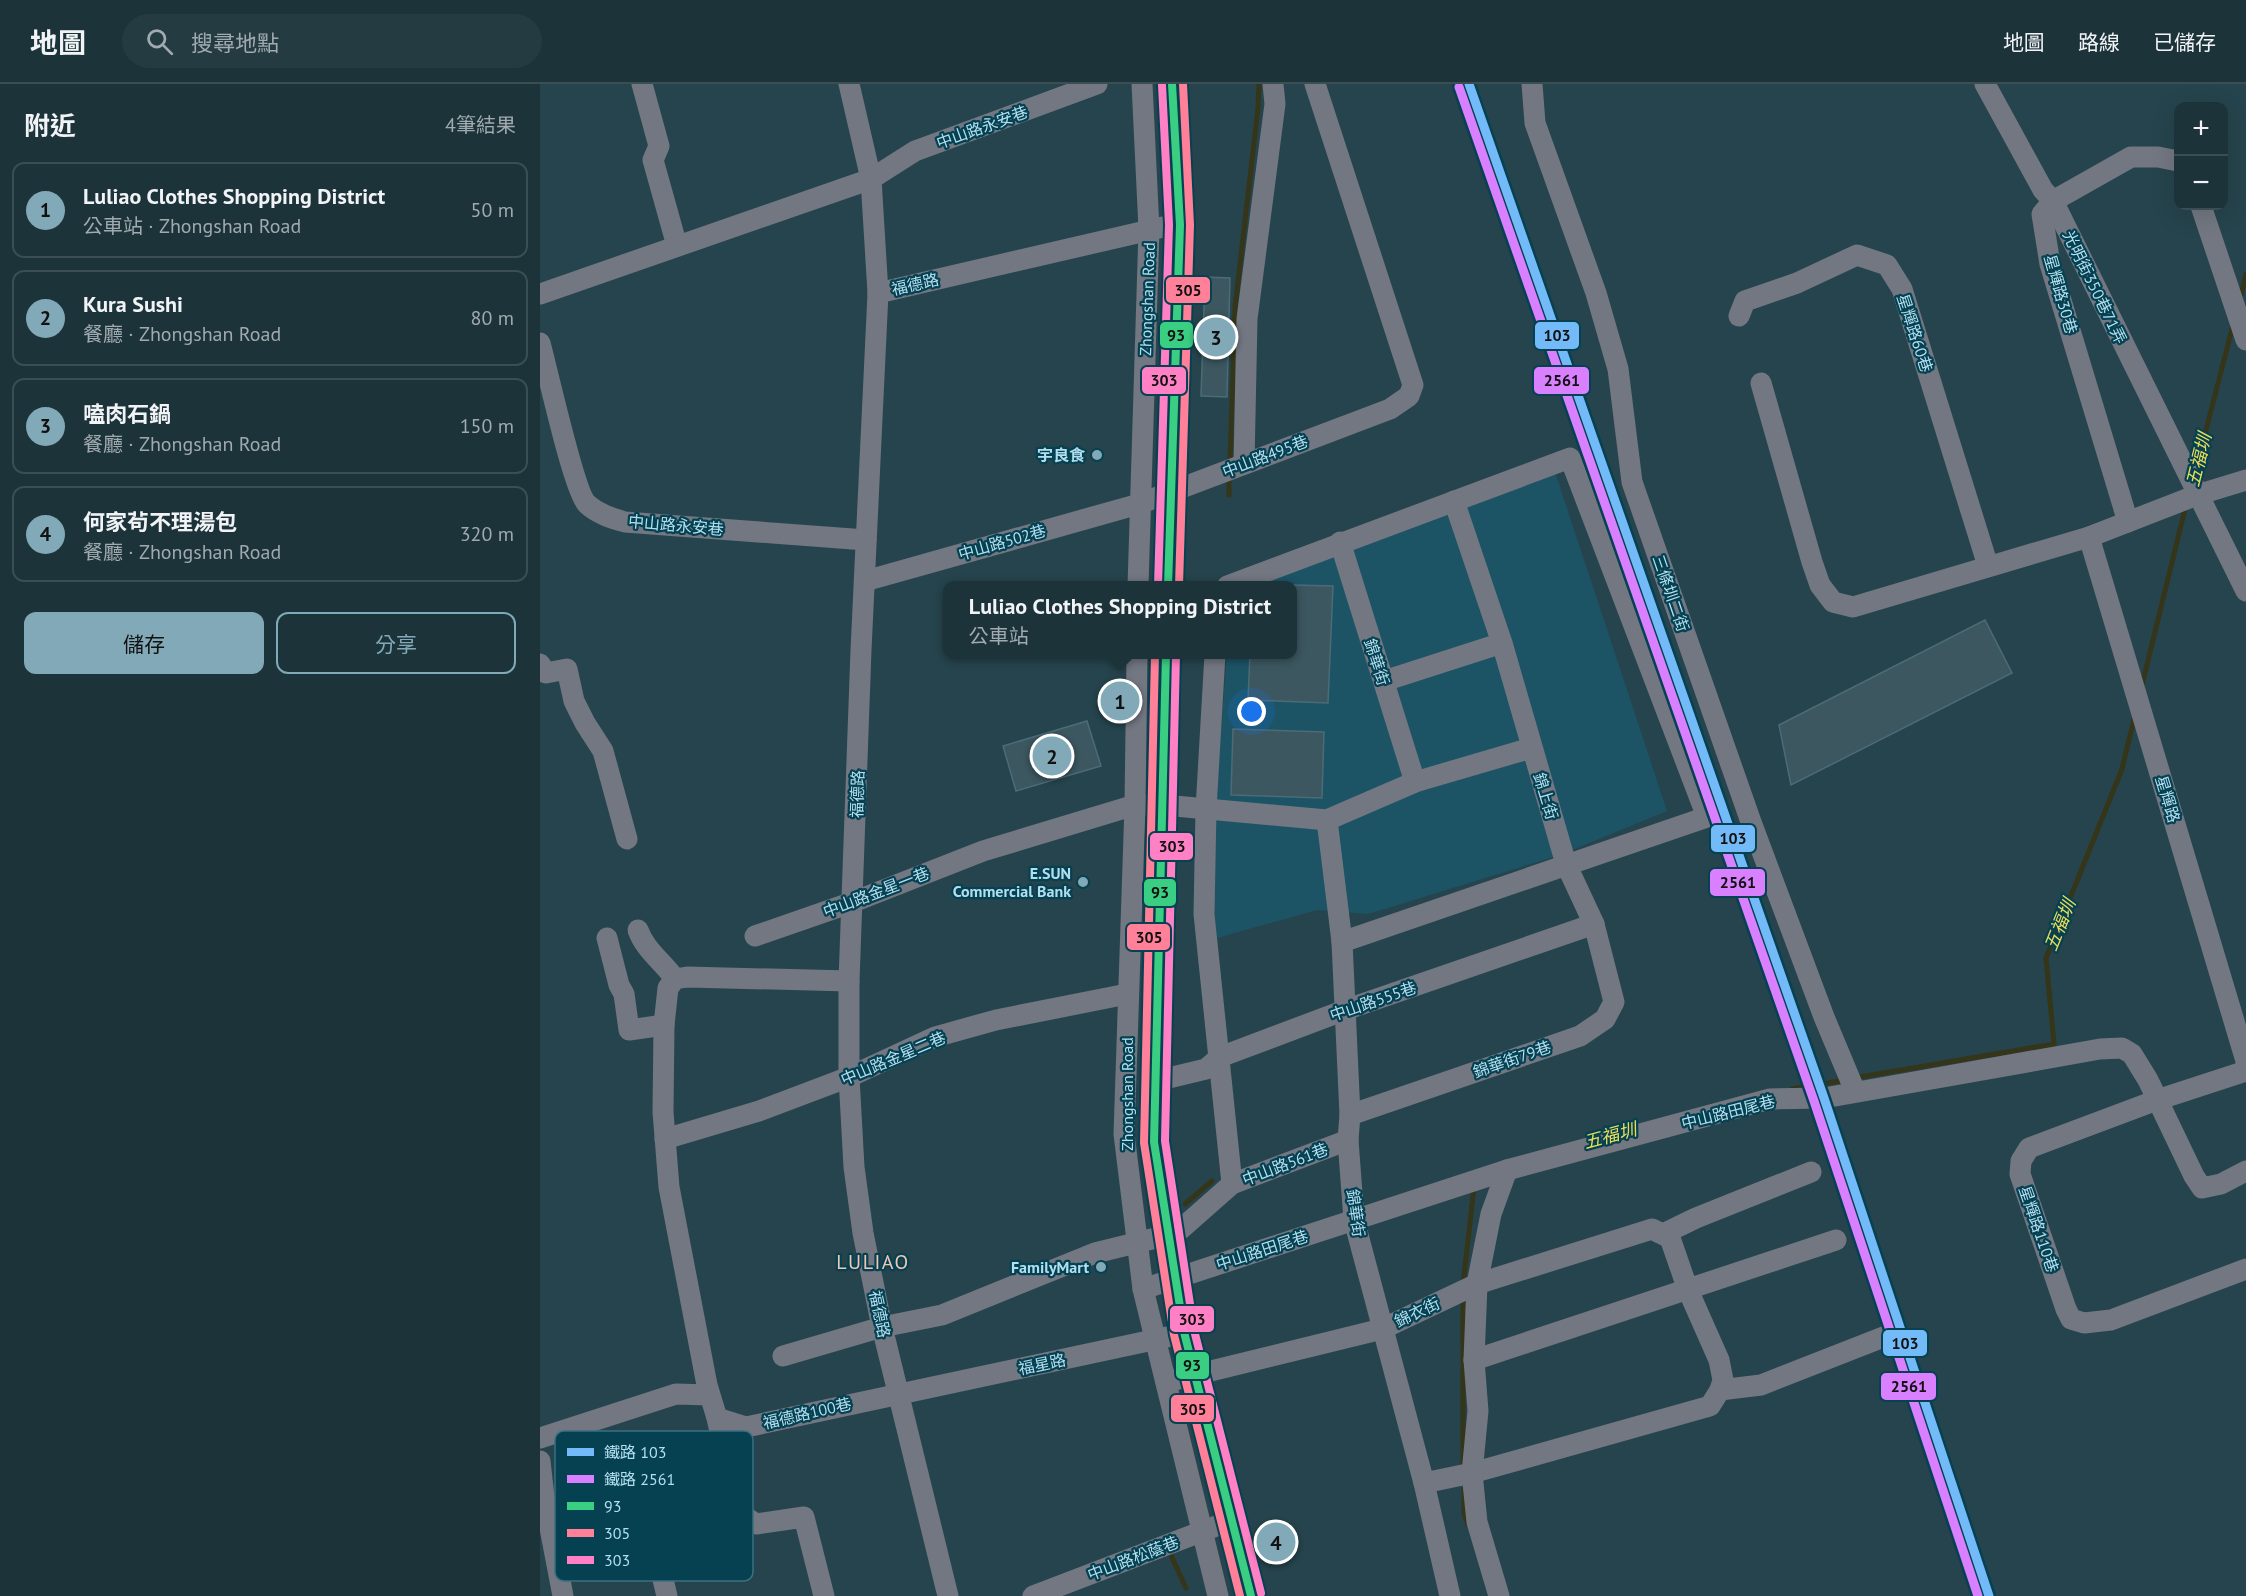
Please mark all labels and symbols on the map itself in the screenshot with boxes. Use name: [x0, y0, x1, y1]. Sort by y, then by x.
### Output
street label: 中山路永安巷: [933, 101, 1031, 153]
street label: 光明街350巷71弄: [2059, 227, 2131, 347]
street label: Zhongshan Road: [1135, 242, 1159, 356]
street label: 星輝路30巷: [2040, 252, 2082, 336]
street label: 福德路: [889, 269, 941, 299]
line badge: 305: [1165, 276, 1211, 304]
text: 305: [1174, 280, 1202, 300]
street label: 星輝路60巷: [1893, 291, 1937, 375]
pin: 3: [1196, 314, 1236, 360]
line badge: 93: [1159, 321, 1194, 349]
line badge: 103: [1534, 321, 1580, 350]
text: 93: [1167, 325, 1185, 345]
text: 103: [1543, 325, 1571, 345]
line badge: 303: [1141, 366, 1187, 395]
line badge: 2561: [1533, 366, 1590, 395]
text: 303: [1150, 370, 1178, 390]
text: 2561: [1544, 370, 1580, 390]
water label: 五福圳: [2181, 428, 2217, 489]
street label: 中山路495巷: [1219, 431, 1311, 481]
place label: 宇良食: [1037, 445, 1085, 465]
marker: 宇良食: [1090, 448, 1104, 462]
street label: 中山路永安巷: [627, 511, 725, 539]
street label: 中山路502巷: [956, 520, 1048, 564]
street label: 三條圳二街: [1649, 552, 1693, 634]
street label: 錦華街: [1360, 636, 1394, 688]
pin: 1: [1100, 678, 1140, 724]
your location: [1237, 697, 1266, 726]
pin: 2: [1032, 734, 1072, 778]
street label: 福德路: [846, 770, 868, 818]
street label: 錦上街: [1529, 770, 1563, 822]
street label: 星輝路: [2151, 773, 2185, 825]
line badge: 103: [1710, 824, 1756, 853]
text: 103: [1719, 828, 1747, 848]
line badge: 303: [1149, 832, 1194, 861]
text: 303: [1158, 836, 1186, 856]
street label: 中山路金星一巷: [820, 863, 932, 921]
place label: E.SUN Commercial Bank: [953, 863, 1071, 901]
line badge: 2561: [1709, 868, 1766, 897]
text: 2561: [1720, 872, 1756, 892]
marker: E.SUN Commercial Bank: [1076, 875, 1090, 889]
line badge: 93: [1143, 878, 1177, 907]
text: 93: [1151, 882, 1169, 902]
water label: 五福圳: [2039, 893, 2081, 954]
line badge: 305: [1126, 923, 1171, 951]
text: 305: [1135, 927, 1163, 947]
street label: 中山路555巷: [1327, 977, 1419, 1025]
street label: 中山路金星二巷: [838, 1027, 948, 1089]
street label: 錦華街79巷: [1470, 1036, 1554, 1082]
street label: Zhongshan Road: [1117, 1037, 1137, 1151]
street label: 中山路田尾巷: [1679, 1091, 1777, 1133]
water label: 五福圳: [1581, 1117, 1642, 1154]
street label: 中山路561巷: [1239, 1139, 1331, 1189]
street label: 星輝路110巷: [2015, 1183, 2063, 1275]
street label: 錦華街: [1343, 1188, 1369, 1238]
street label: 中山路田尾巷: [1213, 1226, 1311, 1274]
district label: LULIAO: [836, 1249, 910, 1275]
place label: FamilyMart: [1011, 1257, 1089, 1277]
marker: FamilyMart: [1094, 1260, 1108, 1274]
street label: 福德路: [865, 1288, 895, 1340]
street label: 錦衣街: [1391, 1293, 1443, 1331]
line badge: 303: [1169, 1305, 1215, 1333]
text: 303: [1178, 1309, 1206, 1329]
line badge: 103: [1882, 1329, 1928, 1357]
text: 103: [1891, 1333, 1919, 1353]
street label: 福星路: [1016, 1349, 1068, 1379]
line badge: 93: [1175, 1351, 1210, 1380]
text: 93: [1183, 1355, 1201, 1375]
line badge: 2561: [1880, 1372, 1937, 1401]
text: 2561: [1891, 1376, 1927, 1396]
street label: 福德路100巷: [761, 1393, 853, 1433]
line badge: 305: [1170, 1394, 1215, 1423]
text: 305: [1179, 1399, 1207, 1419]
legend: [555, 1431, 753, 1581]
text: 鐵路 103: [604, 1442, 666, 1462]
text: 鐵路 2561: [604, 1469, 675, 1489]
text: 93: [604, 1496, 621, 1516]
pin: 4: [1256, 1520, 1296, 1564]
text: 305: [604, 1523, 630, 1543]
street label: 中山路松蔭巷: [1085, 1531, 1181, 1585]
text: 303: [604, 1550, 630, 1570]

